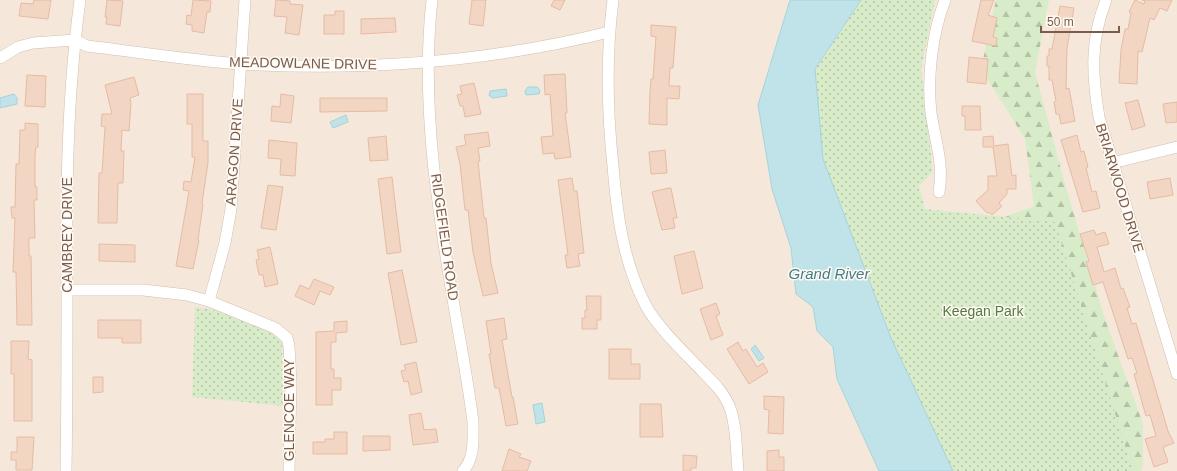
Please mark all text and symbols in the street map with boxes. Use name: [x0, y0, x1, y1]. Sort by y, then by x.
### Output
scale bar: [1041, 8, 1119, 34]
text: 50 m: [1047, 15, 1074, 29]
street label: MEADOWLANE DRIVE: [229, 54, 377, 72]
street label: ARAGON DRIVE: [222, 98, 246, 206]
street label: BRIARWOOD DRIVE: [1093, 121, 1147, 255]
street label: RIDGEFIELD ROAD: [428, 172, 462, 302]
street label: CAMBREY DRIVE: [59, 177, 75, 293]
water label: Grand River: [789, 265, 870, 282]
park label: Keegan Park: [943, 303, 1024, 319]
street label: GLENCOE WAY: [281, 358, 297, 461]

